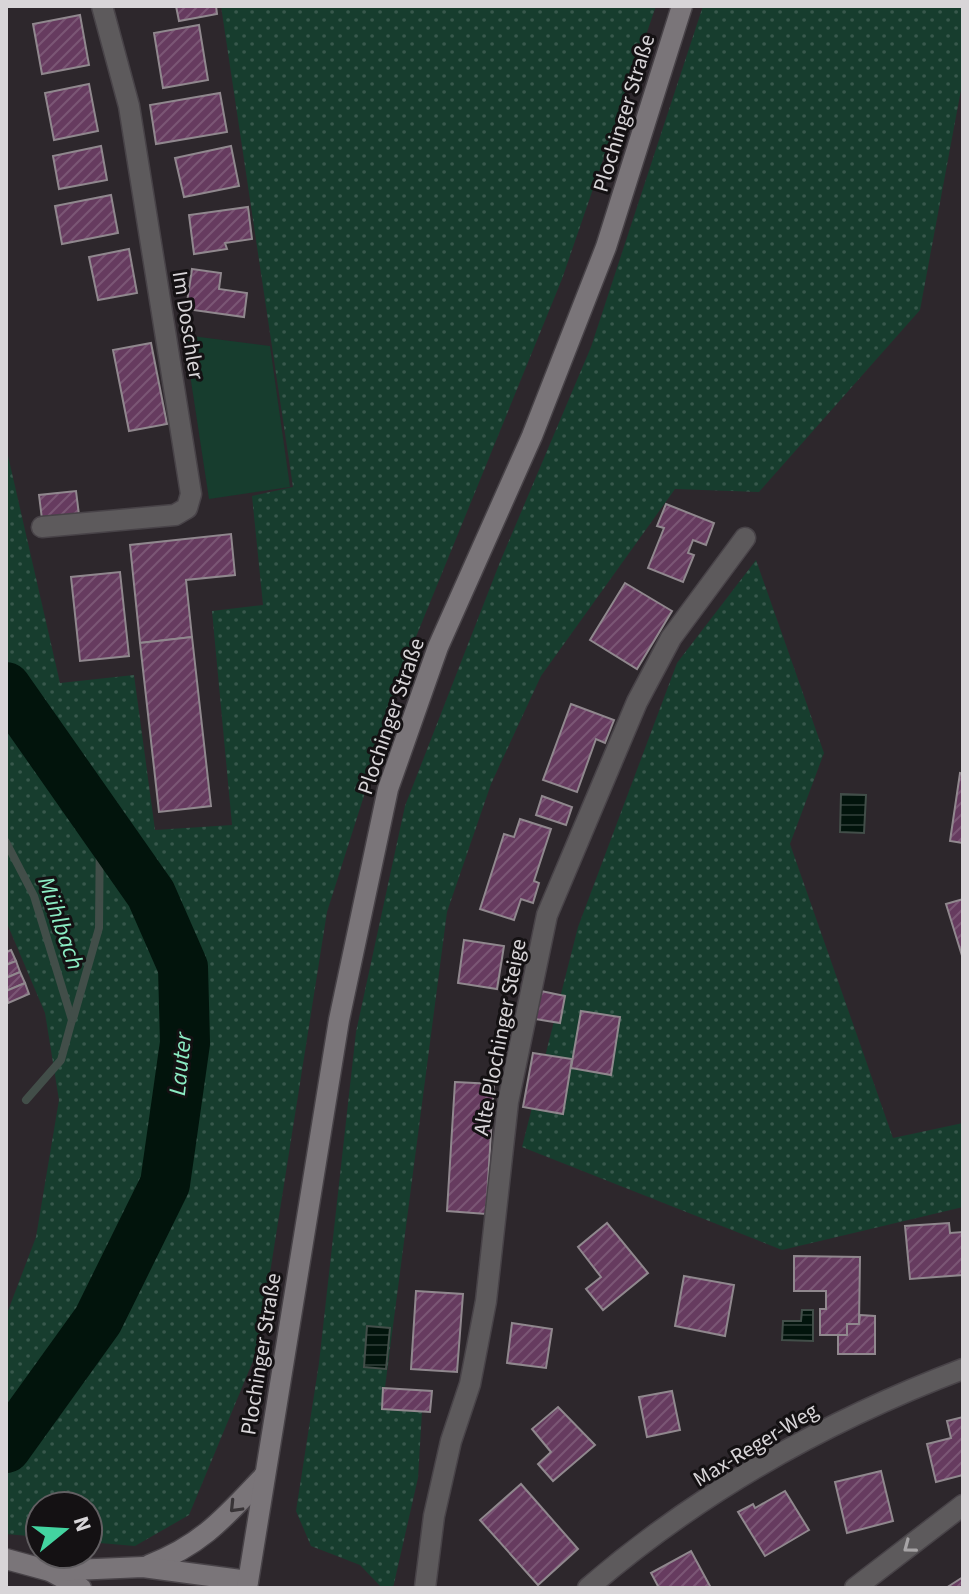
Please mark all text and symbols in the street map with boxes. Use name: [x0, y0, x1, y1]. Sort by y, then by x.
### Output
street label: Plochinger Straße: [585, 30, 663, 196]
street label: Im Doschler: [164, 269, 212, 382]
street label: Plochinger Straße: [349, 634, 433, 799]
water label: Mühlbach: [28, 872, 93, 975]
street label: Alte Plochinger Steige: [465, 936, 535, 1138]
water label: Lauter: [160, 1029, 201, 1097]
street label: Plochinger Straße: [232, 1271, 290, 1437]
street label: Max-Reger-Weg: [687, 1395, 824, 1495]
north arrow: [24, 1490, 104, 1570]
one-way arrow: [230, 1497, 244, 1512]
text: N: [65, 1512, 100, 1536]
one-way arrow: [903, 1537, 918, 1551]

